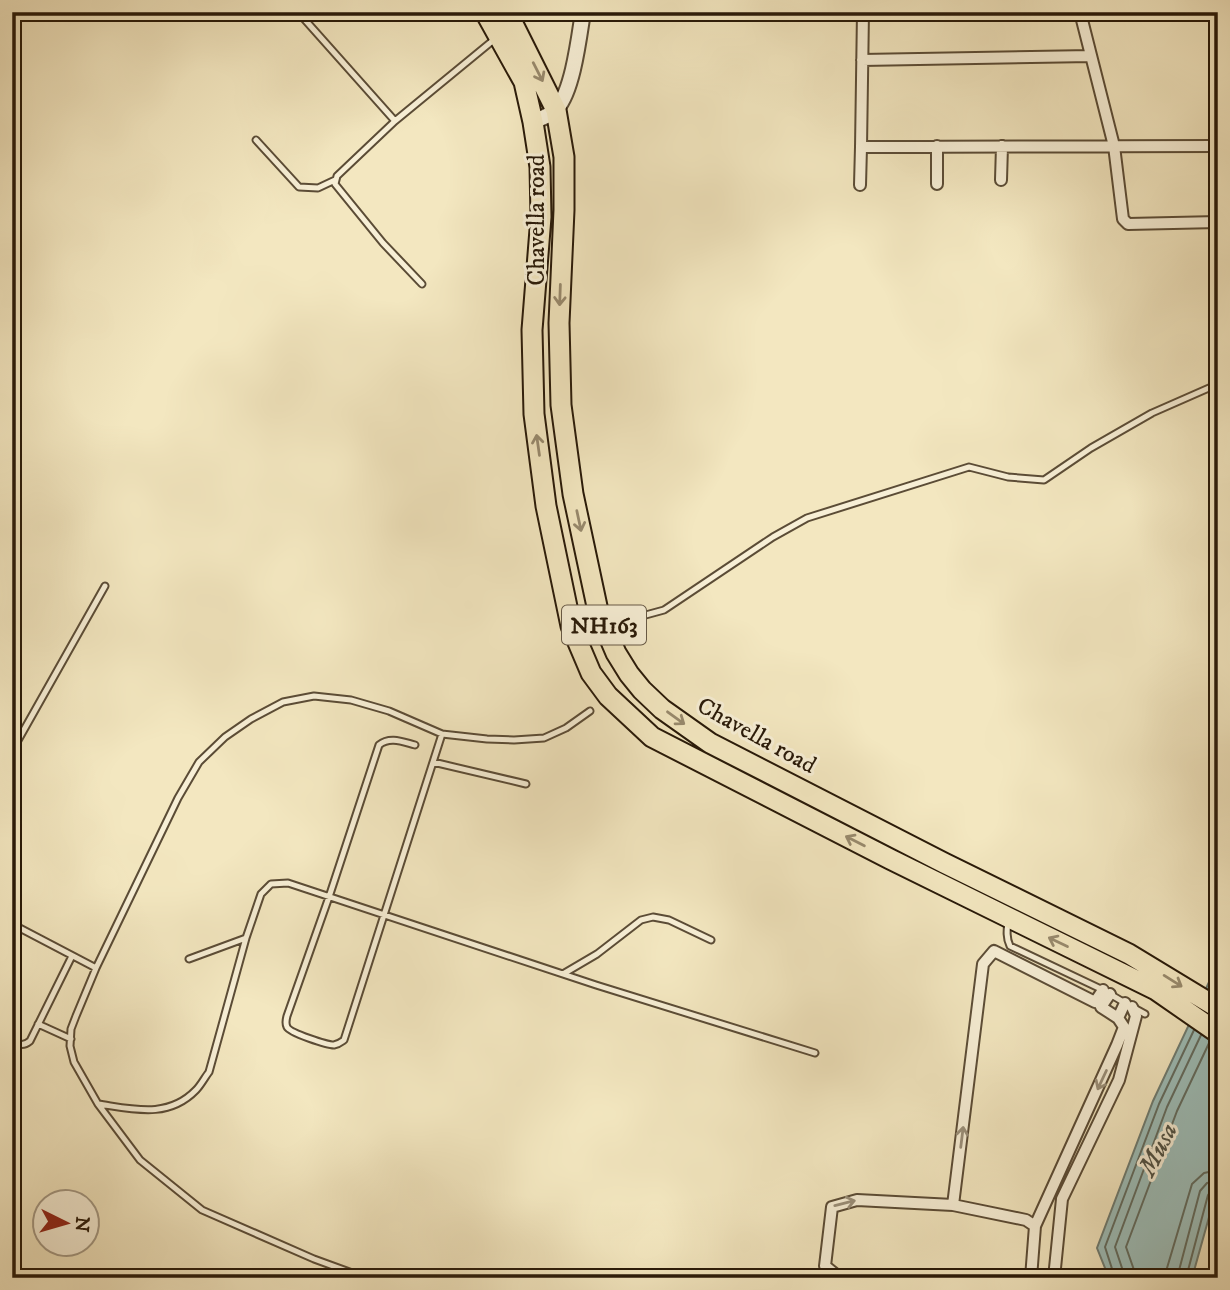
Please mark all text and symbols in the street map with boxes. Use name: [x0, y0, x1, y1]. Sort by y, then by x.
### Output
one-way arrow: [531, 61, 545, 82]
street label: Chavella road: [522, 154, 552, 286]
one-way arrow: [554, 283, 567, 306]
one-way arrow: [531, 434, 544, 456]
one-way arrow: [572, 509, 586, 532]
road number: NH163: [562, 606, 646, 645]
street label: Chavella road: [692, 691, 821, 781]
one-way arrow: [666, 711, 685, 725]
one-way arrow: [845, 833, 866, 847]
one-way arrow: [1048, 935, 1069, 948]
one-way arrow: [1163, 974, 1183, 988]
one-way arrow: [1095, 1068, 1108, 1090]
water label: Musa: [1130, 1117, 1186, 1184]
one-way arrow: [955, 1127, 968, 1149]
north arrow: [32, 1188, 102, 1258]
one-way arrow: [834, 1196, 856, 1209]
text: N: [69, 1216, 94, 1234]

